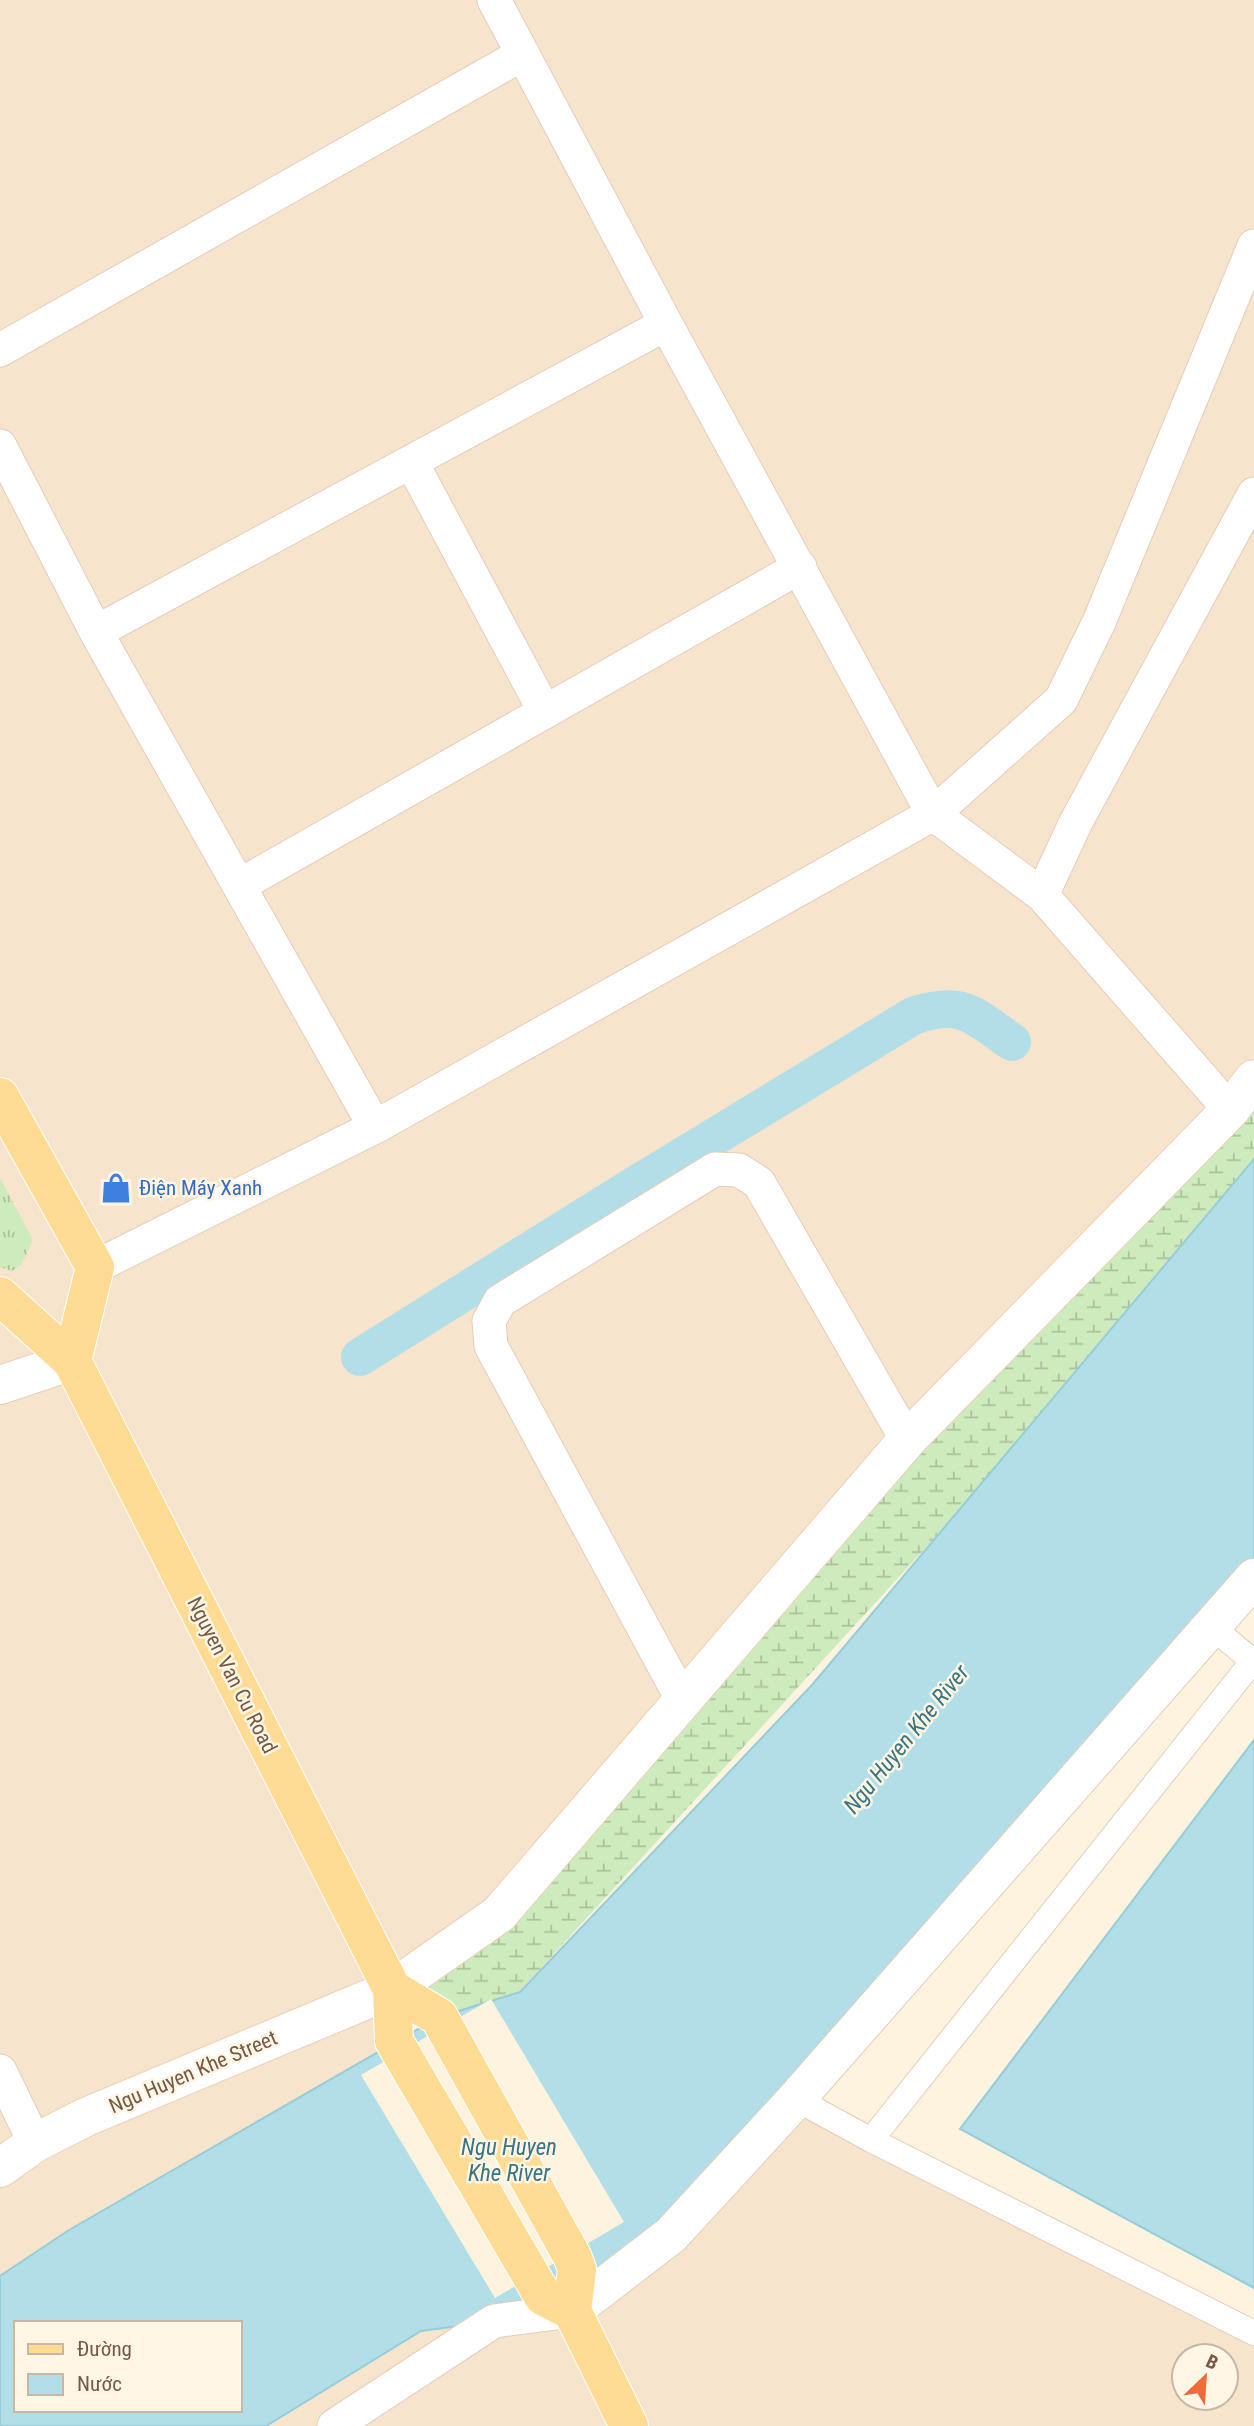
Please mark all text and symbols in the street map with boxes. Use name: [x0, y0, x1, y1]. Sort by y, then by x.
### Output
shop icon: Điện Máy Xanh: [99, 1171, 133, 1205]
place label: Điện Máy Xanh: [139, 1176, 262, 1200]
street label: Nguyen Van Cu Road: [182, 1593, 282, 1757]
water label: Ngu Huyen Khe River: [838, 1659, 975, 1819]
street label: Ngu Huyen Khe Street: [105, 2026, 281, 2118]
water label: Ngu Huyen Khe River: [461, 2134, 557, 2187]
legend: [14, 2321, 242, 2412]
text: Đường: [77, 2337, 132, 2361]
north arrow: [1170, 2342, 1240, 2412]
text: B: [1202, 2349, 1222, 2375]
text: Nước: [77, 2372, 122, 2396]

